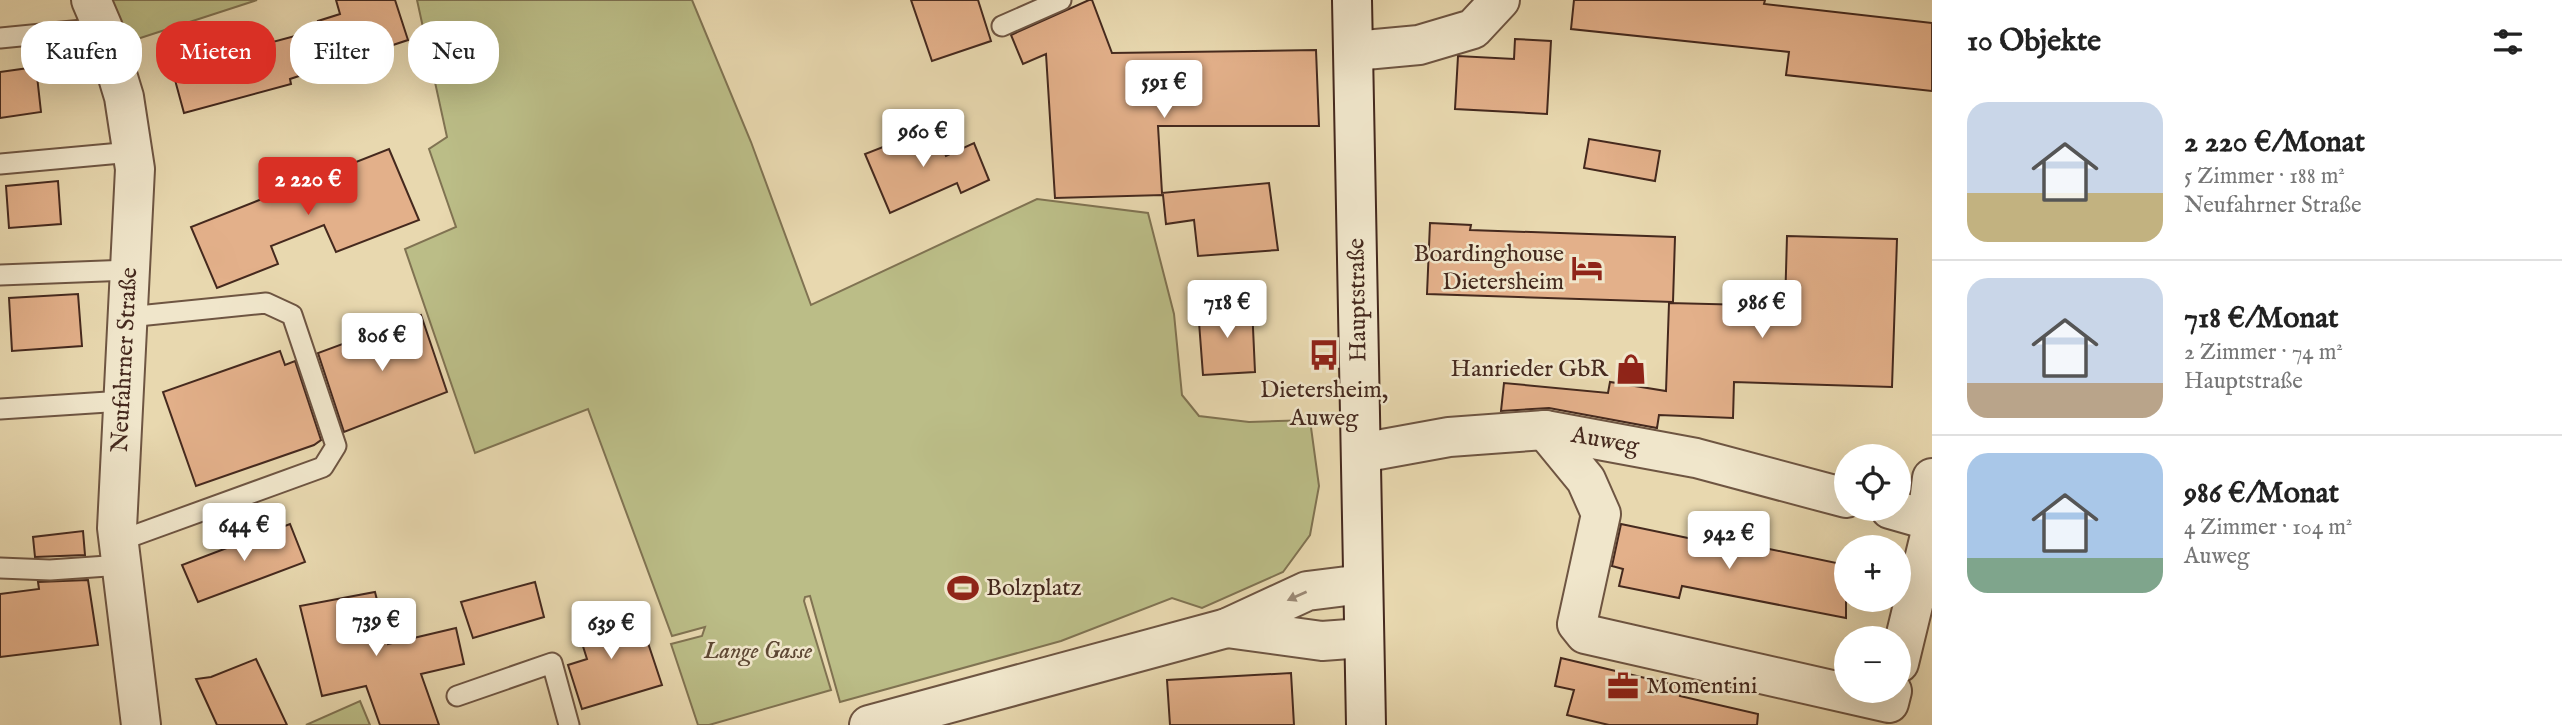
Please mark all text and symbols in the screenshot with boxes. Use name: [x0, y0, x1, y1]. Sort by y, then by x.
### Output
chip: Kaufen: [21, 21, 142, 84]
chip: Mieten: [156, 21, 276, 84]
chip: Filter: [290, 21, 394, 84]
chip: Neu: [408, 21, 499, 84]
text: 10 Objekte: [1967, 23, 2101, 61]
icon: filters: [2489, 23, 2527, 61]
pin: 591 €: [1115, 60, 1213, 120]
text: 591 €: [1141, 68, 1187, 97]
pin: 960 €: [874, 110, 972, 169]
text: 960 €: [898, 117, 948, 146]
text: 2 220 €/Monat: [2184, 124, 2365, 162]
icon: home: [2023, 130, 2107, 214]
pin: 2 220 €: [243, 158, 373, 217]
text: 5 Zimmer · 188 m²: [2184, 162, 2345, 191]
text: 2 220 €: [274, 165, 342, 194]
text: Neufahrner Straße: [2184, 191, 2362, 220]
street label: Hauptstraße: [1341, 238, 1375, 362]
place label: Boardinghouse Dietersheim: [1414, 239, 1564, 298]
hotel icon: Boardinghouse Dietersheim: [1570, 251, 1604, 285]
street label: Neufahrner Straße: [105, 267, 145, 453]
pin: 718 €: [1178, 280, 1276, 340]
pin: 986 €: [1713, 280, 1811, 340]
text: 718 €: [1204, 288, 1250, 317]
text: 986 €: [1738, 288, 1786, 317]
text: 718 €/Monat: [2184, 300, 2339, 338]
icon: home: [2023, 306, 2107, 390]
pin: 806 €: [333, 314, 431, 373]
text: 806 €: [358, 321, 406, 350]
bus stop icon: Dietersheim, Auweg: [1307, 338, 1341, 372]
text: 2 Zimmer · 74 m²: [2184, 338, 2343, 367]
shop icon: Hanrieder GbR: [1614, 352, 1648, 386]
place label: Hanrieder GbR: [1451, 354, 1609, 385]
text: Hauptstraße: [2184, 367, 2303, 396]
place label: Dietersheim, Auweg: [1260, 375, 1388, 434]
street label: Auweg: [1568, 420, 1642, 462]
map controls: [1834, 444, 1911, 703]
button: locate: [1834, 444, 1911, 521]
text: 986 €/Monat: [2184, 475, 2339, 513]
icon: home: [2023, 481, 2107, 565]
pin: 644 €: [195, 504, 293, 563]
text: 644 €: [219, 511, 269, 540]
pin: 942 €: [1680, 512, 1778, 571]
text: 4 Zimmer · 104 m²: [2184, 513, 2352, 542]
text: 942 €: [1704, 519, 1754, 548]
button: +: [1834, 535, 1911, 612]
text: Auweg: [2184, 542, 2250, 571]
sports icon: Bolzplatz: [946, 571, 980, 605]
place label: Bolzplatz: [986, 573, 1082, 604]
one-way arrow: [1286, 591, 1307, 602]
pin: 739 €: [327, 598, 425, 658]
pin: 639 €: [562, 602, 660, 661]
text: 739 €: [352, 606, 400, 635]
text: 639 €: [588, 609, 634, 638]
button: −: [1834, 626, 1911, 703]
park label: Lange Gasse: [703, 636, 812, 667]
office icon: Momentini: [1606, 669, 1640, 703]
place label: Momentini: [1646, 671, 1757, 702]

